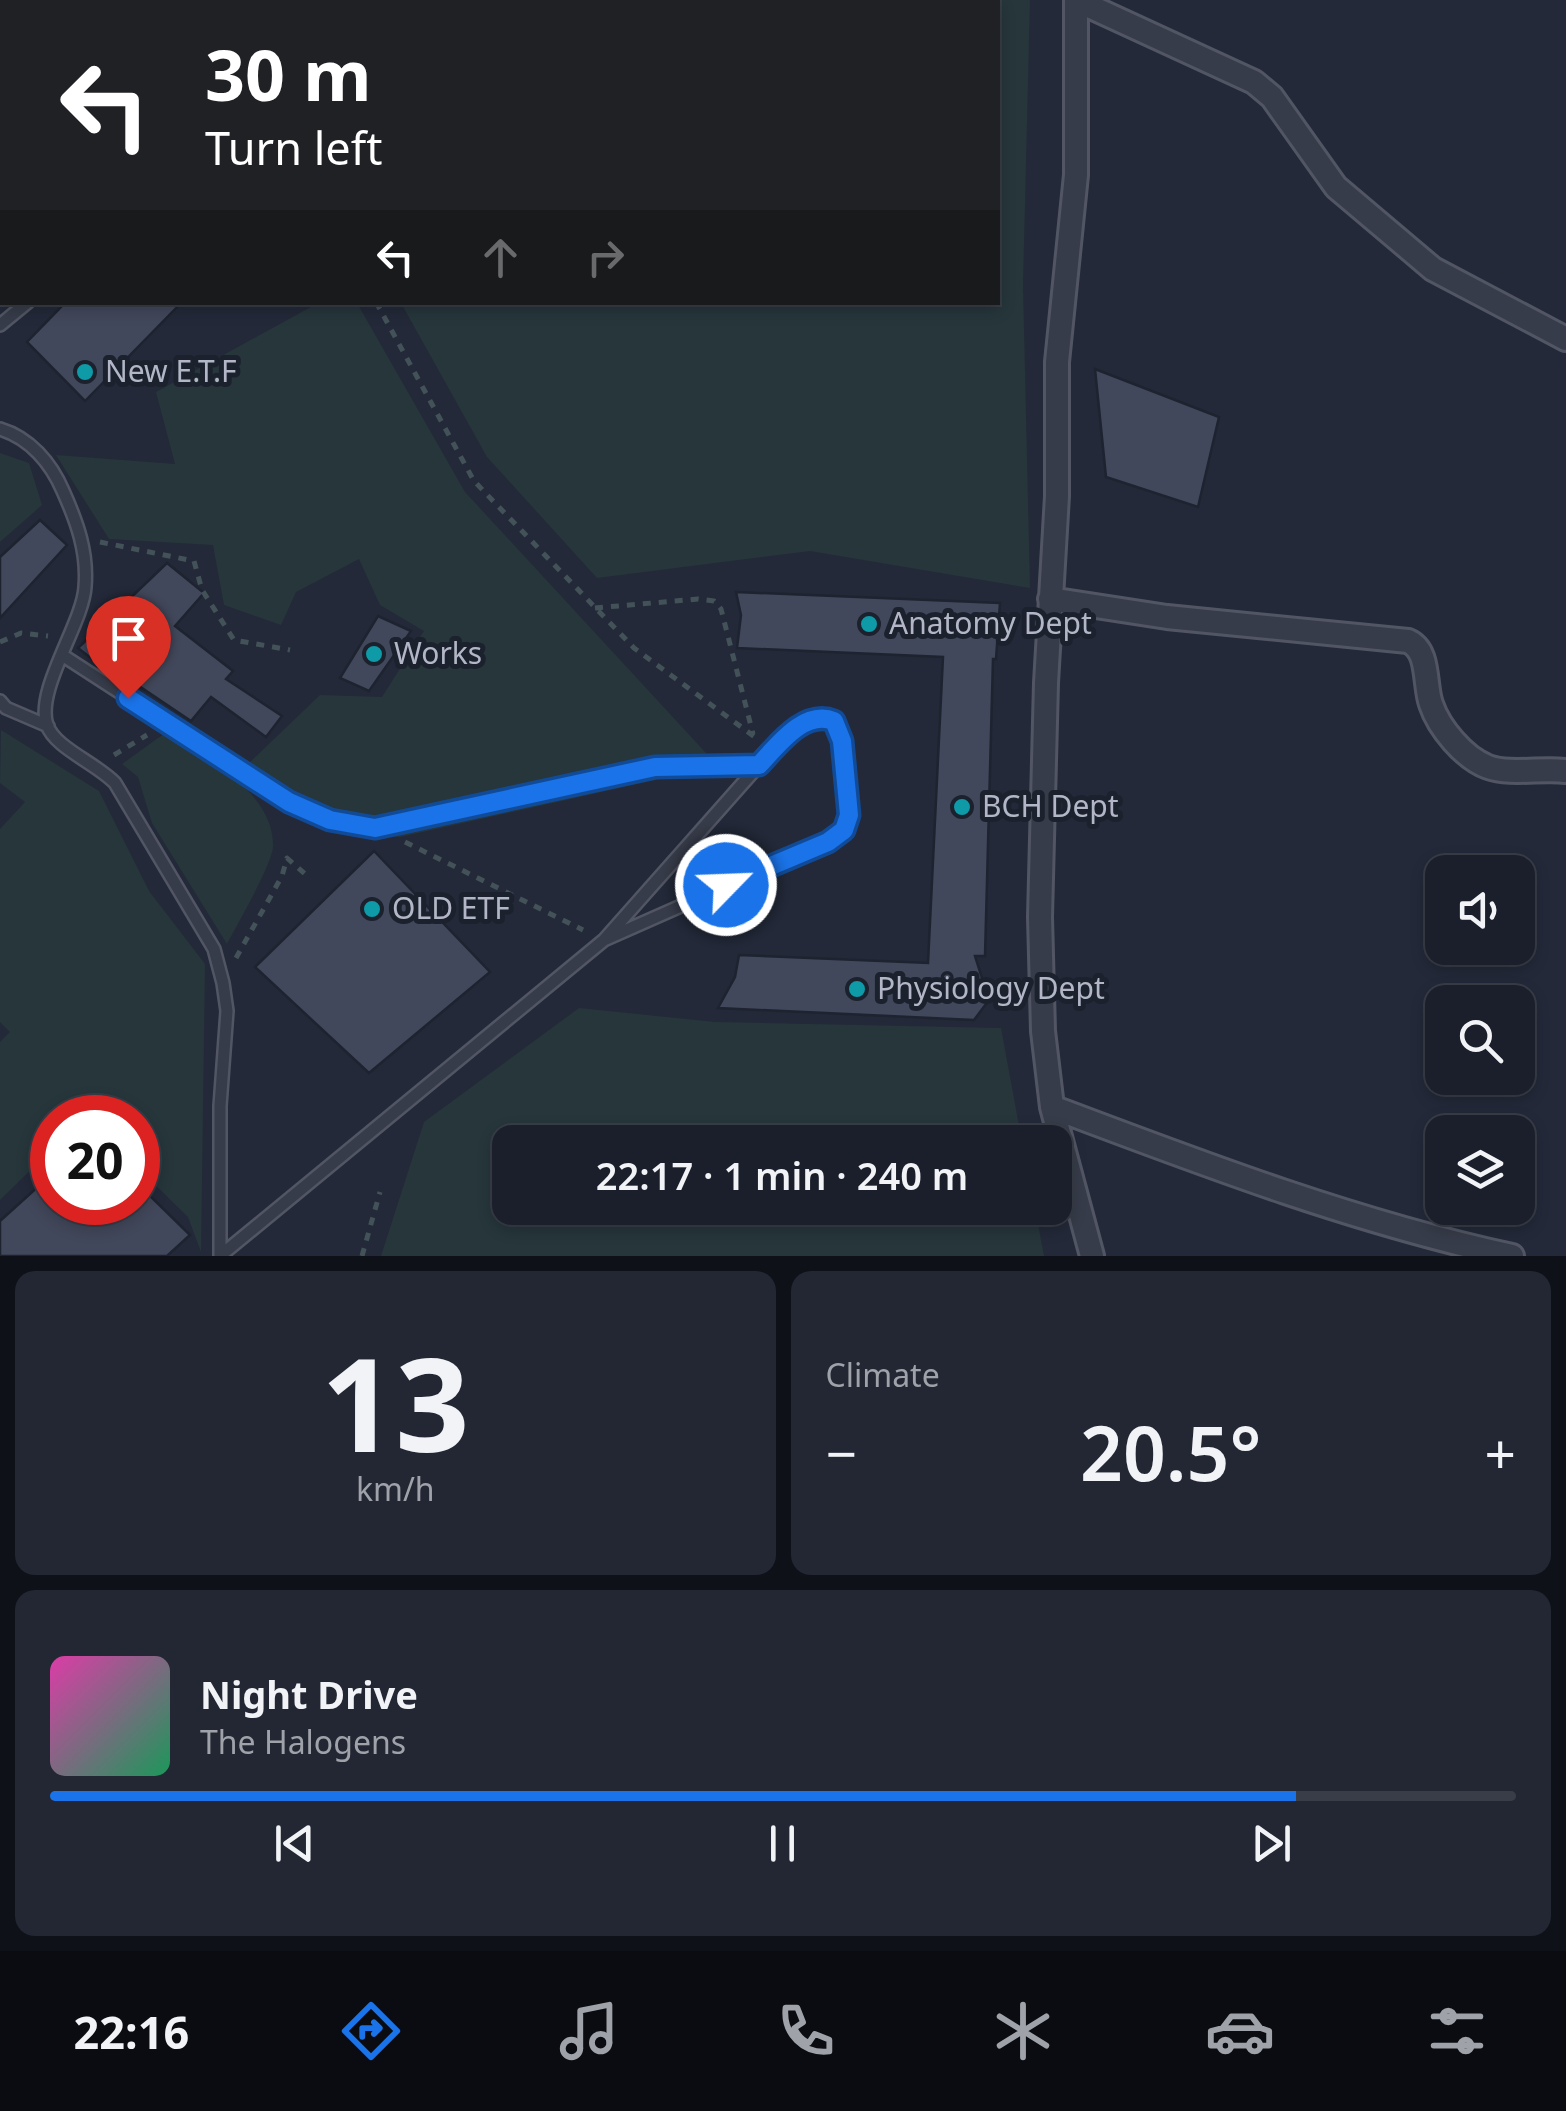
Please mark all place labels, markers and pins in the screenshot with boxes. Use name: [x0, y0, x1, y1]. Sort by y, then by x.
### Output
place label: New E.T.F: [105, 350, 237, 391]
marker: New E.T.F: [74, 361, 96, 383]
pin: [86, 596, 171, 699]
place label: Anatomy Dept: [889, 602, 1092, 643]
marker: Anatomy Dept: [858, 613, 880, 635]
place label: Works: [394, 632, 482, 673]
marker: Works: [363, 643, 385, 665]
place label: BCH Dept: [982, 785, 1119, 826]
marker: BCH Dept: [951, 796, 973, 818]
place label: OLD ETF: [392, 887, 510, 928]
marker: OLD ETF: [361, 898, 383, 920]
place label: Physiology Dept: [877, 967, 1105, 1008]
marker: Physiology Dept: [846, 978, 868, 1000]

